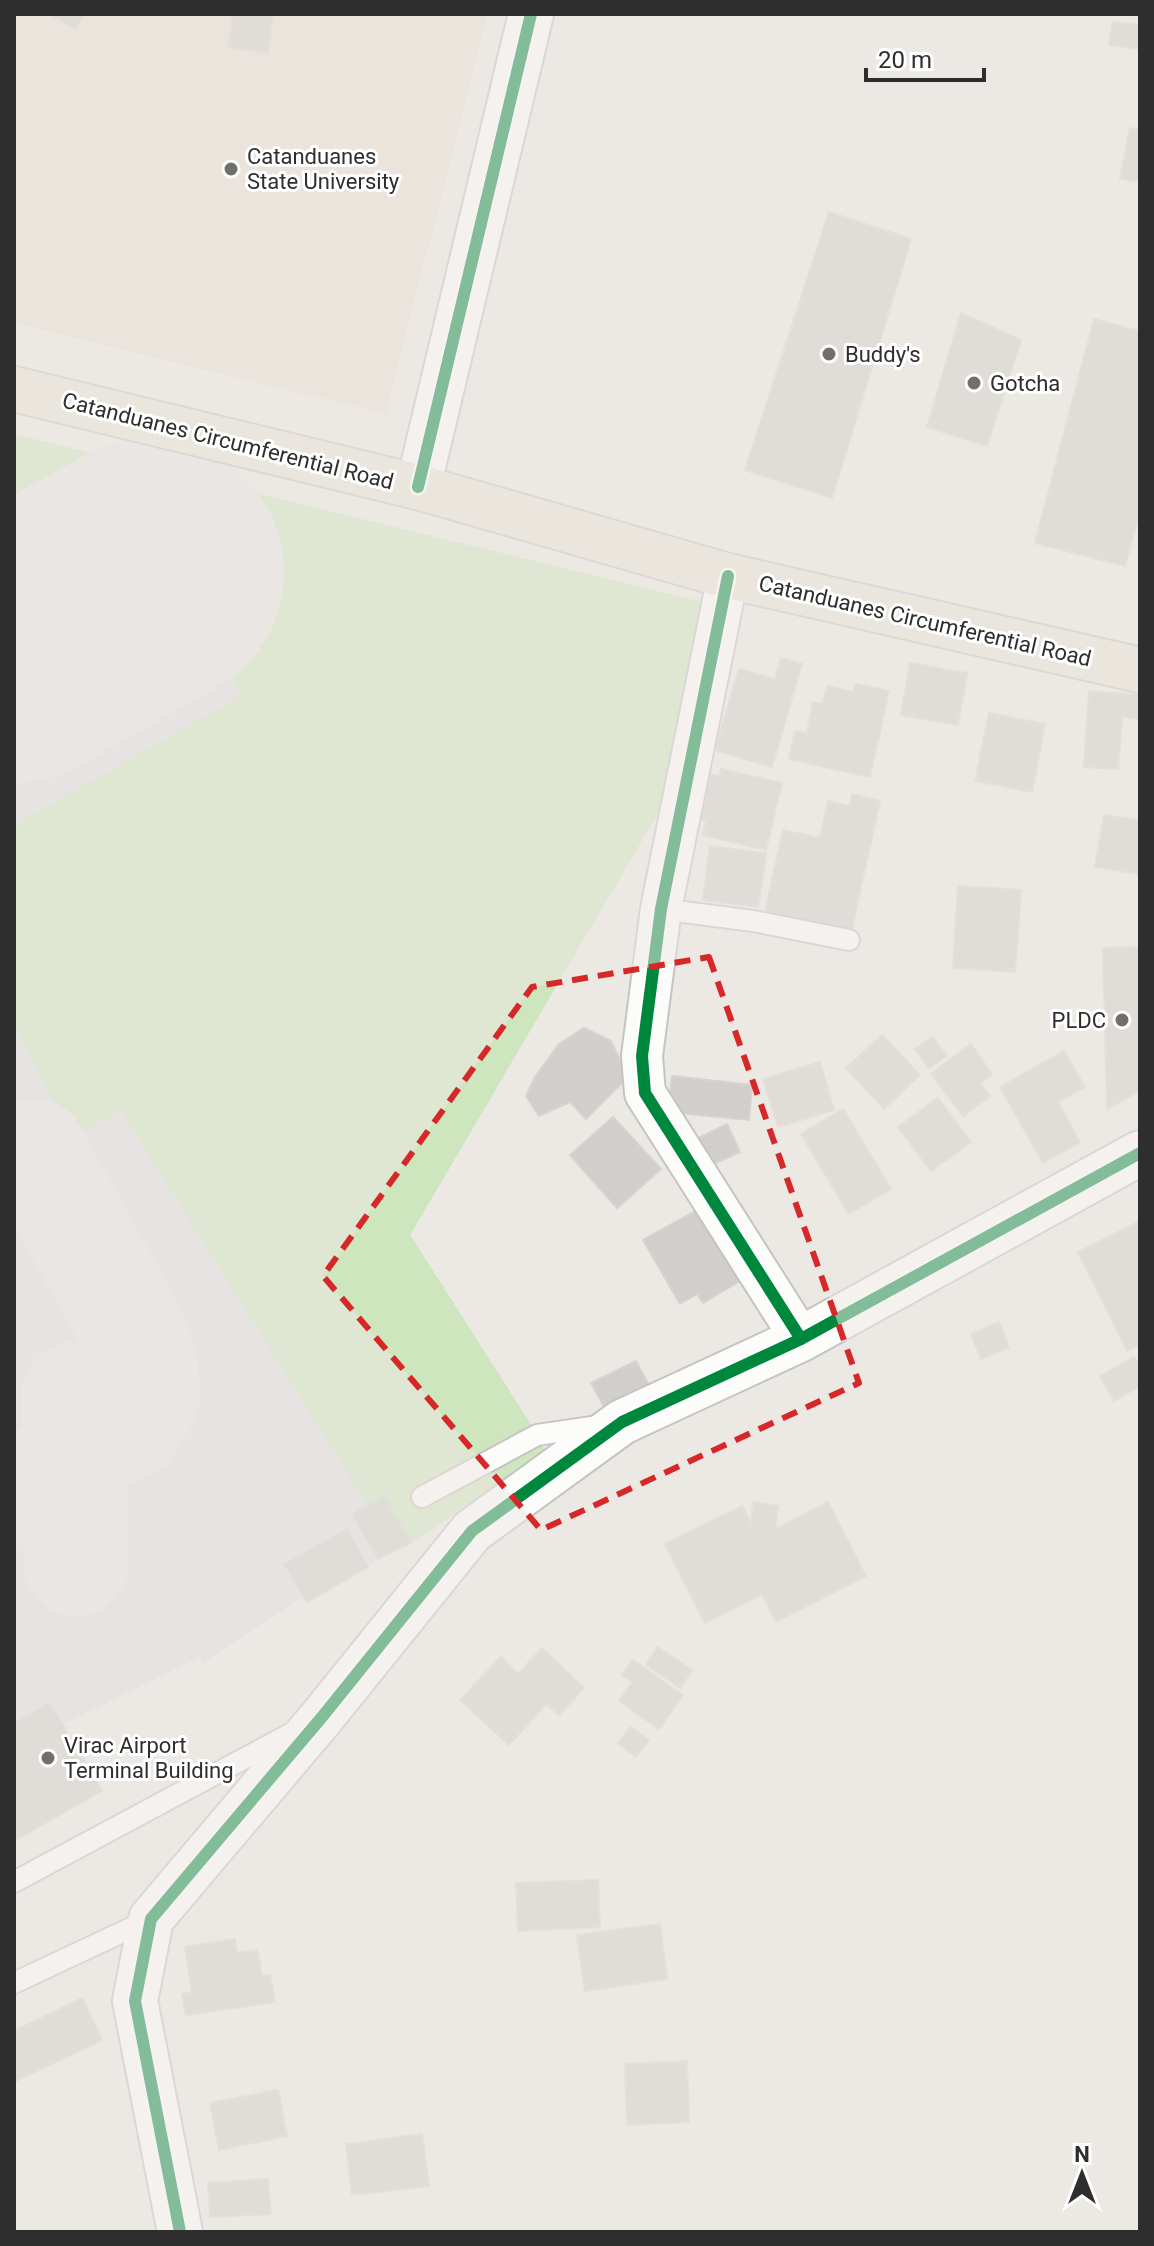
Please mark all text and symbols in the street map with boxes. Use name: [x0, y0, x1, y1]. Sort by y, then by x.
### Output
scale bar: [866, 32, 984, 82]
text: 20 m: [878, 46, 932, 74]
place label: Catanduanes State University: [247, 144, 400, 194]
marker: Catanduanes State University: [222, 160, 240, 178]
place label: Buddy's: [845, 342, 921, 367]
marker: Buddy's: [820, 345, 838, 363]
place label: Gotcha: [990, 371, 1060, 396]
marker: Gotcha: [965, 374, 983, 392]
street label: Catanduanes Circumferential Road: [60, 388, 396, 494]
street label: Catanduanes Circumferential Road: [756, 571, 1094, 671]
place label: PLDC: [1052, 1008, 1106, 1033]
marker: PLDC: [1113, 1011, 1131, 1029]
place label: Virac Airport Terminal Building: [64, 1733, 234, 1783]
marker: Virac Airport Terminal Building: [39, 1749, 57, 1767]
north arrow: [1042, 2134, 1122, 2214]
text: N: [1074, 2142, 1090, 2167]

